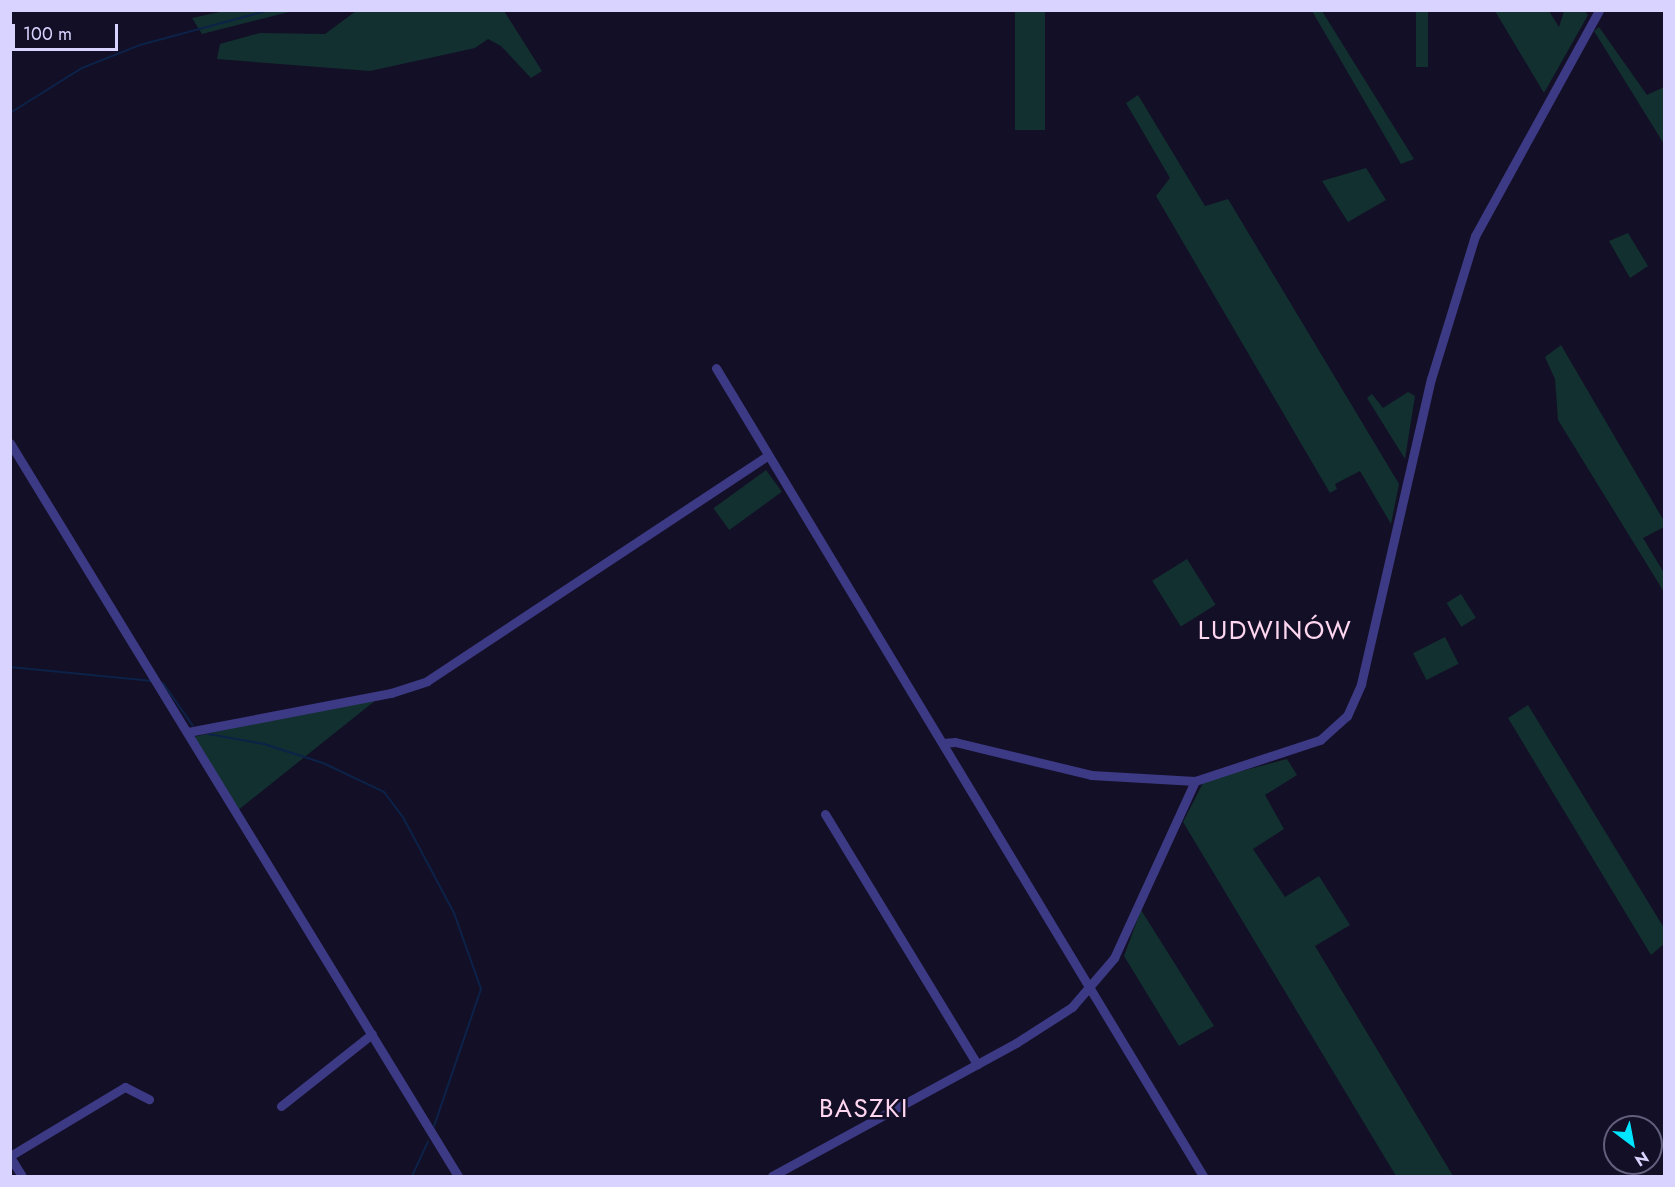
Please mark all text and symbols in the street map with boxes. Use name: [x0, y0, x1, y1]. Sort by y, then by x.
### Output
scale bar: [15, 12, 122, 50]
text: 100 m: [23, 21, 72, 47]
district label: LUDWINÓW: [1198, 615, 1352, 647]
district label: BASZKI: [819, 1093, 909, 1125]
north arrow: [1603, 1115, 1663, 1175]
text: N: [1630, 1146, 1653, 1172]

